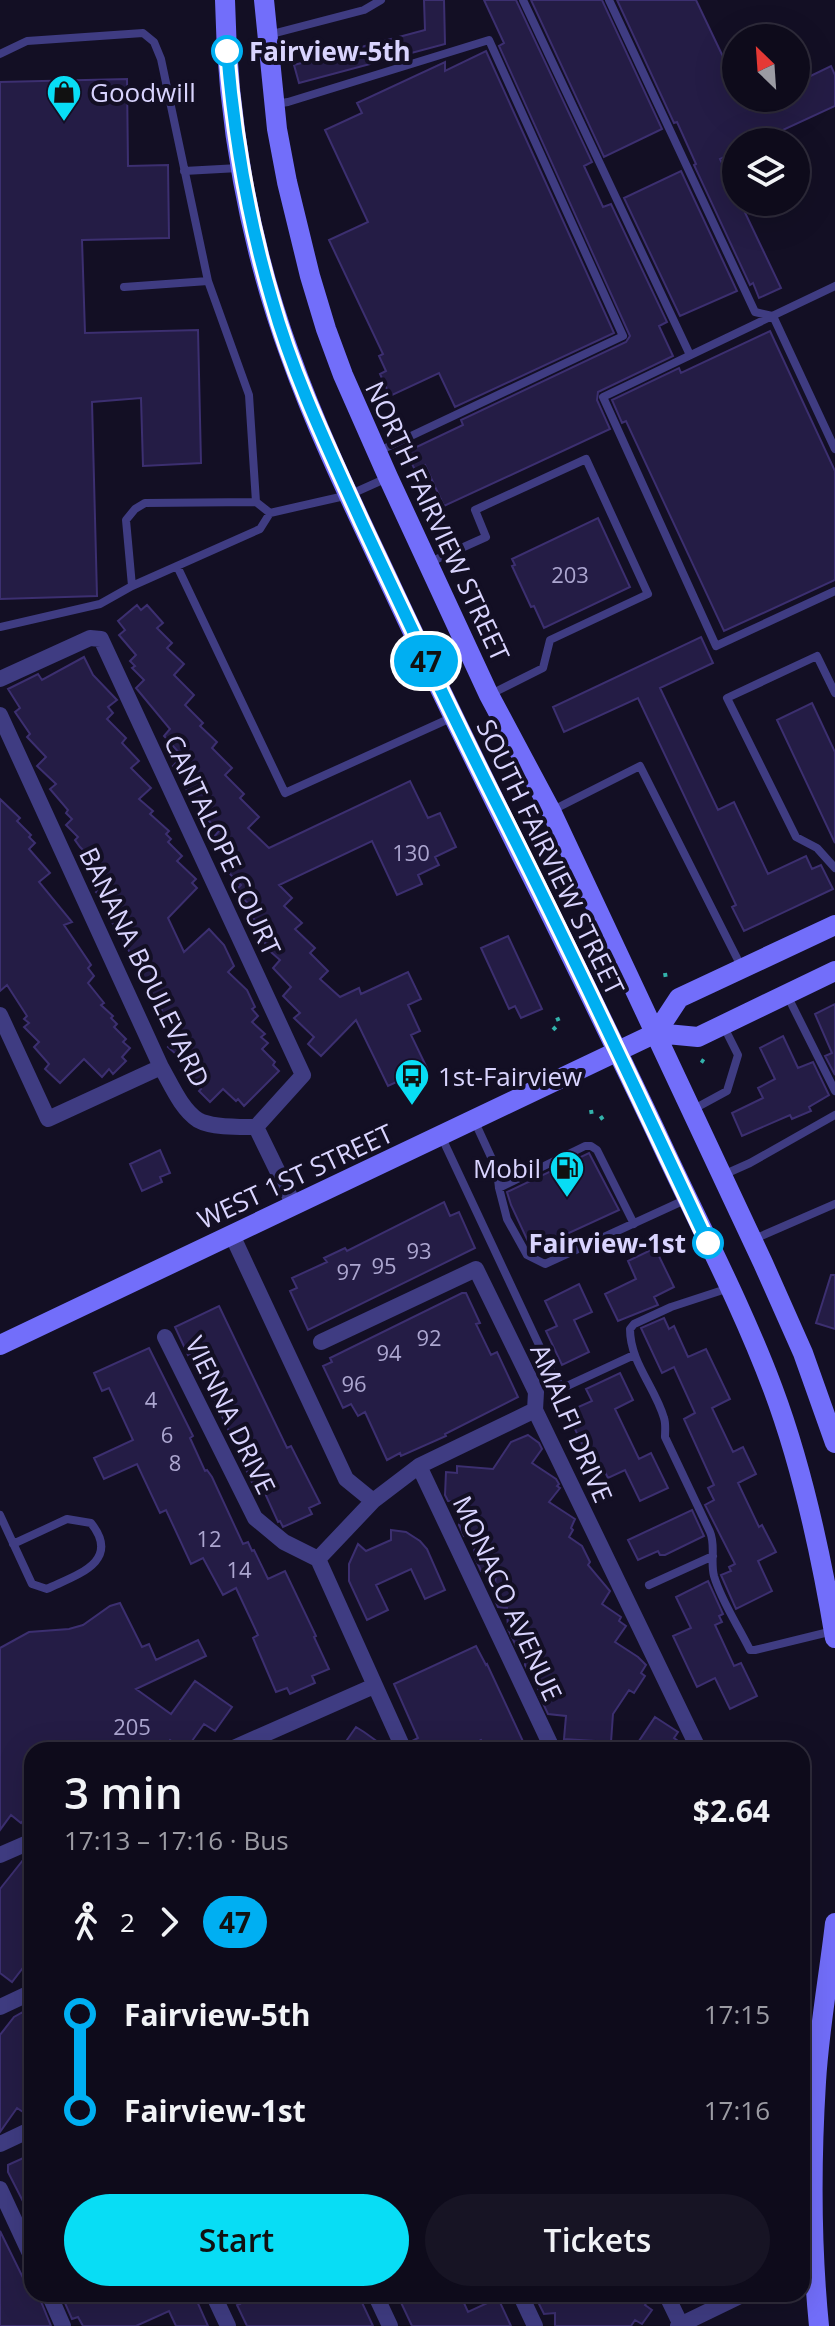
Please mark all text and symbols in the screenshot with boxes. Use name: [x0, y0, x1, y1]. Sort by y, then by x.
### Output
north arrow: [722, 24, 810, 112]
map controls: [722, 24, 810, 216]
place label: Fairview-5th: [249, 33, 411, 69]
marker: Fairview-5th: [212, 36, 242, 66]
shop icon: Goodwill: [45, 73, 83, 123]
place label: Goodwill: [90, 74, 196, 110]
button: layers: [722, 128, 810, 216]
street label: NORTH FAIRVIEW STREET: [357, 375, 519, 667]
house number: 203: [551, 559, 589, 589]
line badge: 47: [390, 635, 462, 687]
text: 47: [410, 642, 442, 680]
street label: SOUTH FAIRVIEW STREET: [468, 713, 634, 1002]
street label: CANTALOPE COURT: [156, 729, 290, 962]
house number: 130: [392, 837, 430, 867]
street label: BANANA BOULEVARD: [71, 841, 219, 1093]
bus stop icon: 1st-Fairview: [393, 1057, 431, 1107]
place label: 1st-Fairview: [438, 1058, 582, 1094]
street label: WEST 1ST STREET: [191, 1115, 399, 1237]
fuel station icon: Mobil: [548, 1149, 586, 1199]
place label: Mobil: [473, 1150, 541, 1186]
place label: Fairview-1st: [529, 1225, 686, 1261]
marker: Fairview-1st: [693, 1228, 723, 1258]
house number: 93: [406, 1235, 432, 1265]
house number: 95: [371, 1250, 397, 1280]
house number: 97: [336, 1256, 362, 1286]
house number: 92: [416, 1322, 442, 1352]
street label: VIENNA DRIVE: [177, 1330, 285, 1500]
house number: 94: [376, 1337, 402, 1367]
street label: AMALFI DRIVE: [522, 1338, 622, 1508]
house number: 96: [341, 1368, 367, 1398]
house number: 4: [145, 1384, 158, 1414]
house number: 6: [161, 1419, 173, 1449]
house number: 8: [169, 1447, 181, 1477]
street label: MONACO AVENUE: [445, 1490, 571, 1706]
house number: 12: [196, 1523, 222, 1553]
house number: 14: [226, 1554, 252, 1584]
house number: 205: [113, 1711, 151, 1741]
text: 3 min: [64, 1762, 183, 1822]
text: $2.64: [693, 1790, 770, 1831]
text: 17:13 – 17:16 · Bus: [64, 1822, 289, 1858]
icon: walk: [64, 1900, 108, 1944]
icon: forward: [147, 1900, 191, 1944]
text: 47: [219, 1903, 251, 1941]
text: 2: [120, 1904, 135, 1940]
text: Fairview-5th: [124, 1994, 311, 2035]
text: 17:15: [704, 1996, 770, 2032]
text: Fairview-1st: [124, 2090, 306, 2131]
text: 17:16: [704, 2092, 770, 2128]
button: Start: [64, 2194, 409, 2286]
button: Tickets: [425, 2194, 770, 2286]

